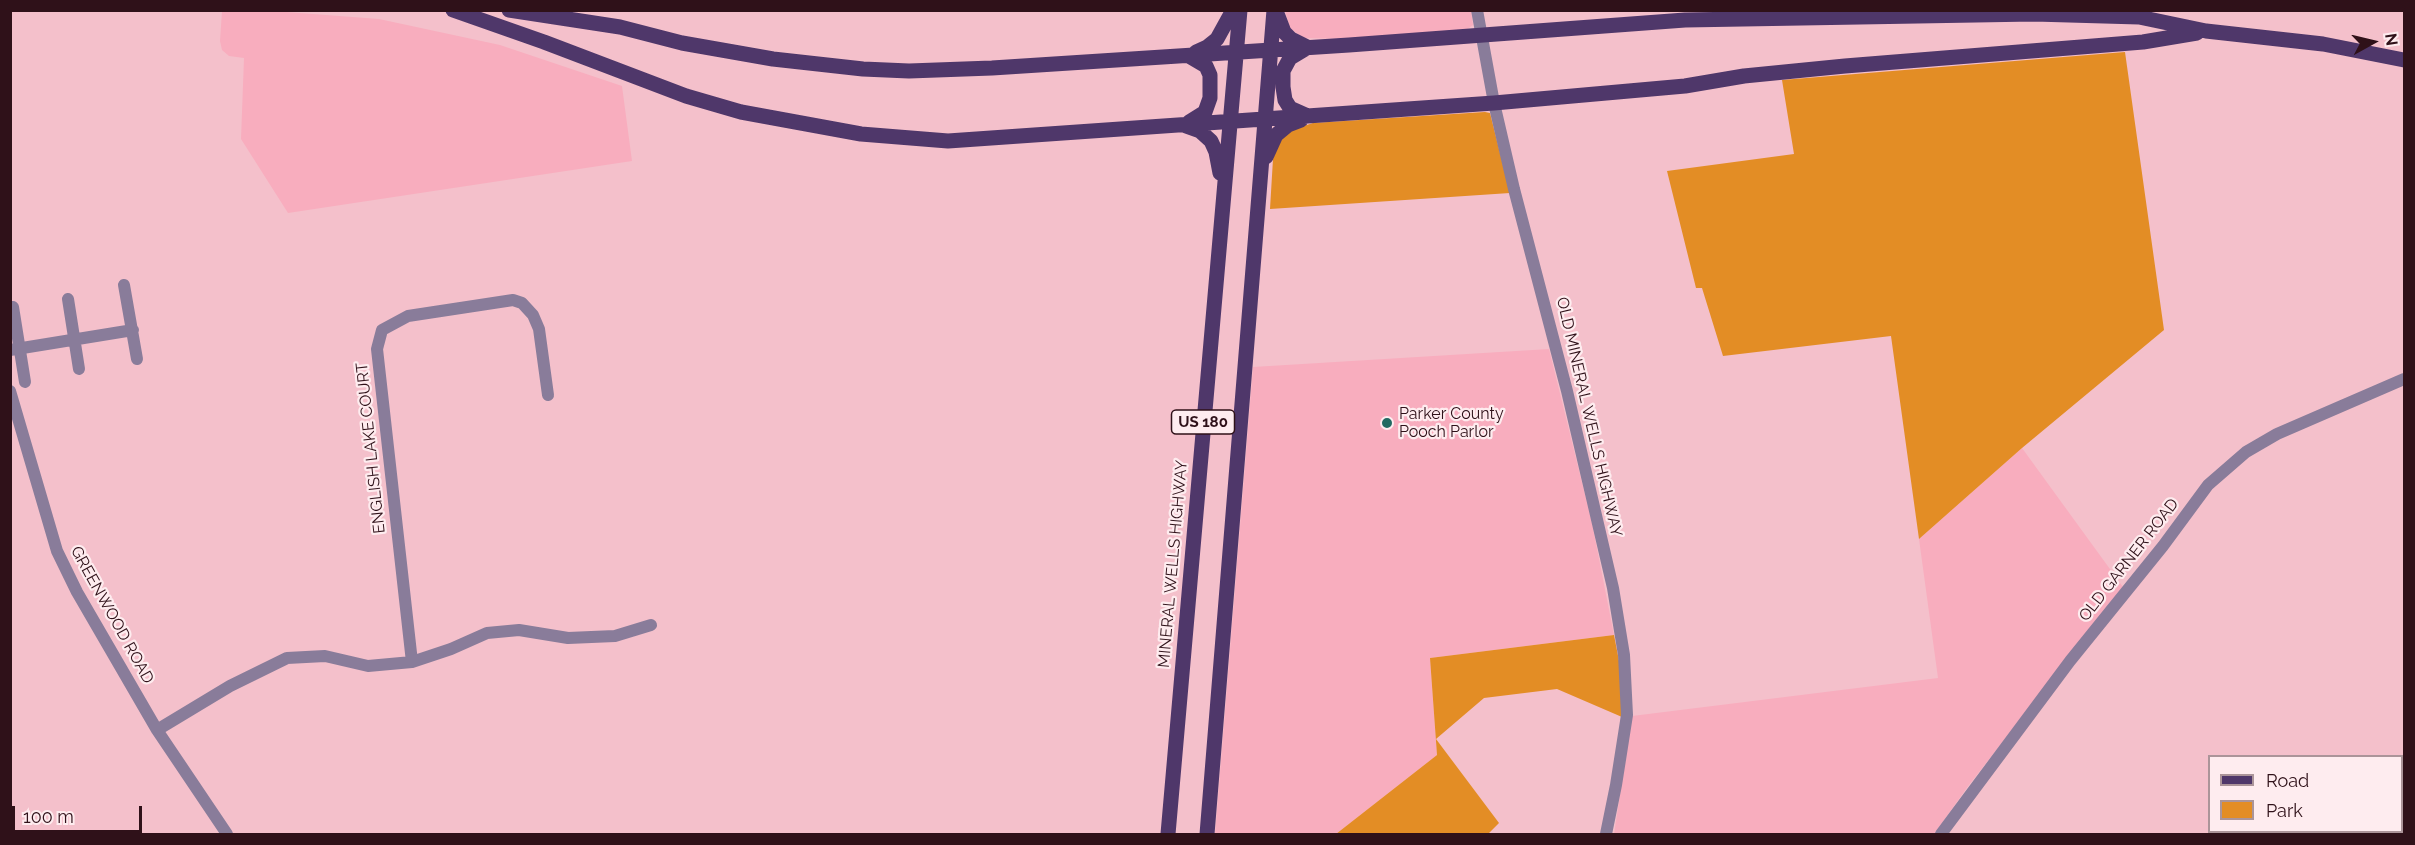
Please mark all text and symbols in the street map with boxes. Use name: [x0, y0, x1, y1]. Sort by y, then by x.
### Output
north arrow: [2343, 12, 2403, 72]
text: N: [2381, 32, 2402, 47]
street label: OLD MINERAL WELLS HIGHWAY: [1552, 295, 1626, 539]
street label: ENGLISH LAKE COURT: [352, 362, 390, 534]
place label: Parker County Pooch Parlor: [1399, 404, 1504, 442]
road number: US 180: [1172, 410, 1234, 434]
marker: Parker County Pooch Parlor: [1380, 416, 1394, 430]
street label: MINERAL WELLS HIGHWAY: [1154, 459, 1192, 669]
street label: OLD GARNER ROAD: [2075, 495, 2183, 625]
street label: GREENWOOD ROAD: [66, 543, 158, 687]
legend: [2208, 755, 2403, 833]
text: Road: [2266, 770, 2309, 791]
scale bar: [15, 794, 146, 832]
text: Park: [2266, 800, 2303, 821]
text: 100 m: [23, 806, 74, 827]

